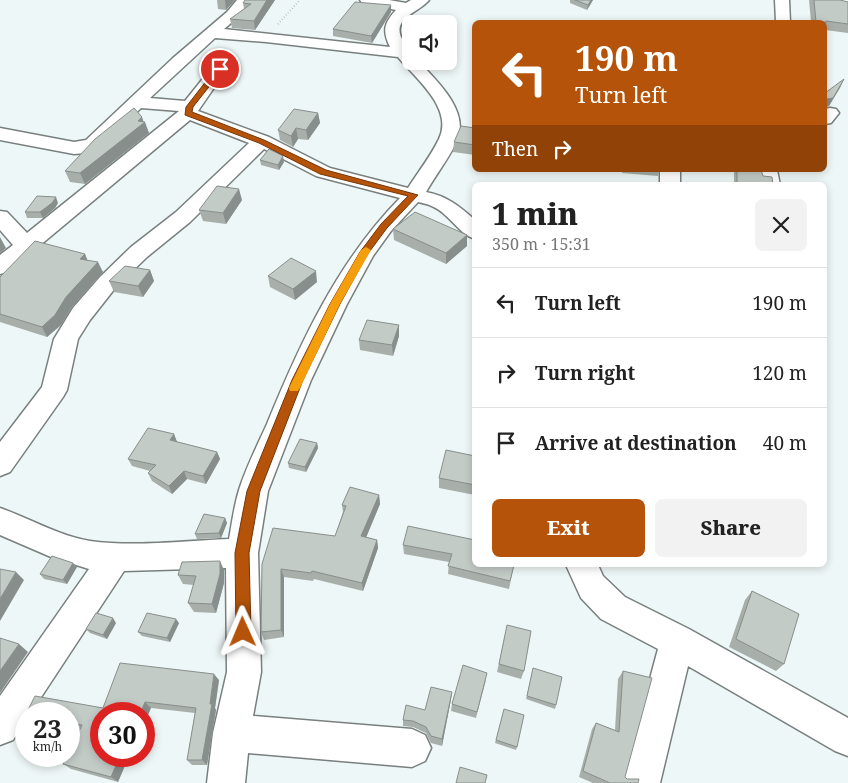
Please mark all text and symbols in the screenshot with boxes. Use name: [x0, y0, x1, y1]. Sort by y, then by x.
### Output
map controls: [402, 15, 457, 70]
button: sound: [402, 15, 457, 70]
text: 190 m: [575, 34, 678, 81]
icon: left: [492, 40, 557, 105]
pin: [199, 48, 241, 90]
icon: arrive: [206, 55, 234, 83]
text: Turn left: [575, 79, 667, 109]
icon: right: [548, 135, 576, 163]
text: Then: [492, 136, 538, 162]
text: 1 min: [492, 193, 578, 234]
button: close: [755, 199, 807, 251]
text: 350 m · 15:31: [492, 233, 591, 255]
icon: left: [492, 289, 520, 317]
text: Turn left: [535, 290, 621, 316]
text: 190 m: [752, 290, 807, 316]
icon: right: [492, 359, 520, 387]
text: Turn right: [535, 360, 635, 386]
text: 120 m: [752, 360, 807, 386]
icon: arrive: [492, 429, 520, 457]
text: Arrive at destination: [535, 430, 737, 456]
text: 40 m: [763, 430, 807, 456]
button: Exit: [492, 499, 645, 557]
button: Share: [655, 499, 807, 557]
position arrow: [216, 605, 268, 657]
speed limit sign: 30: [90, 702, 155, 767]
text: 23: [33, 711, 62, 745]
text: km/h: [33, 738, 62, 755]

